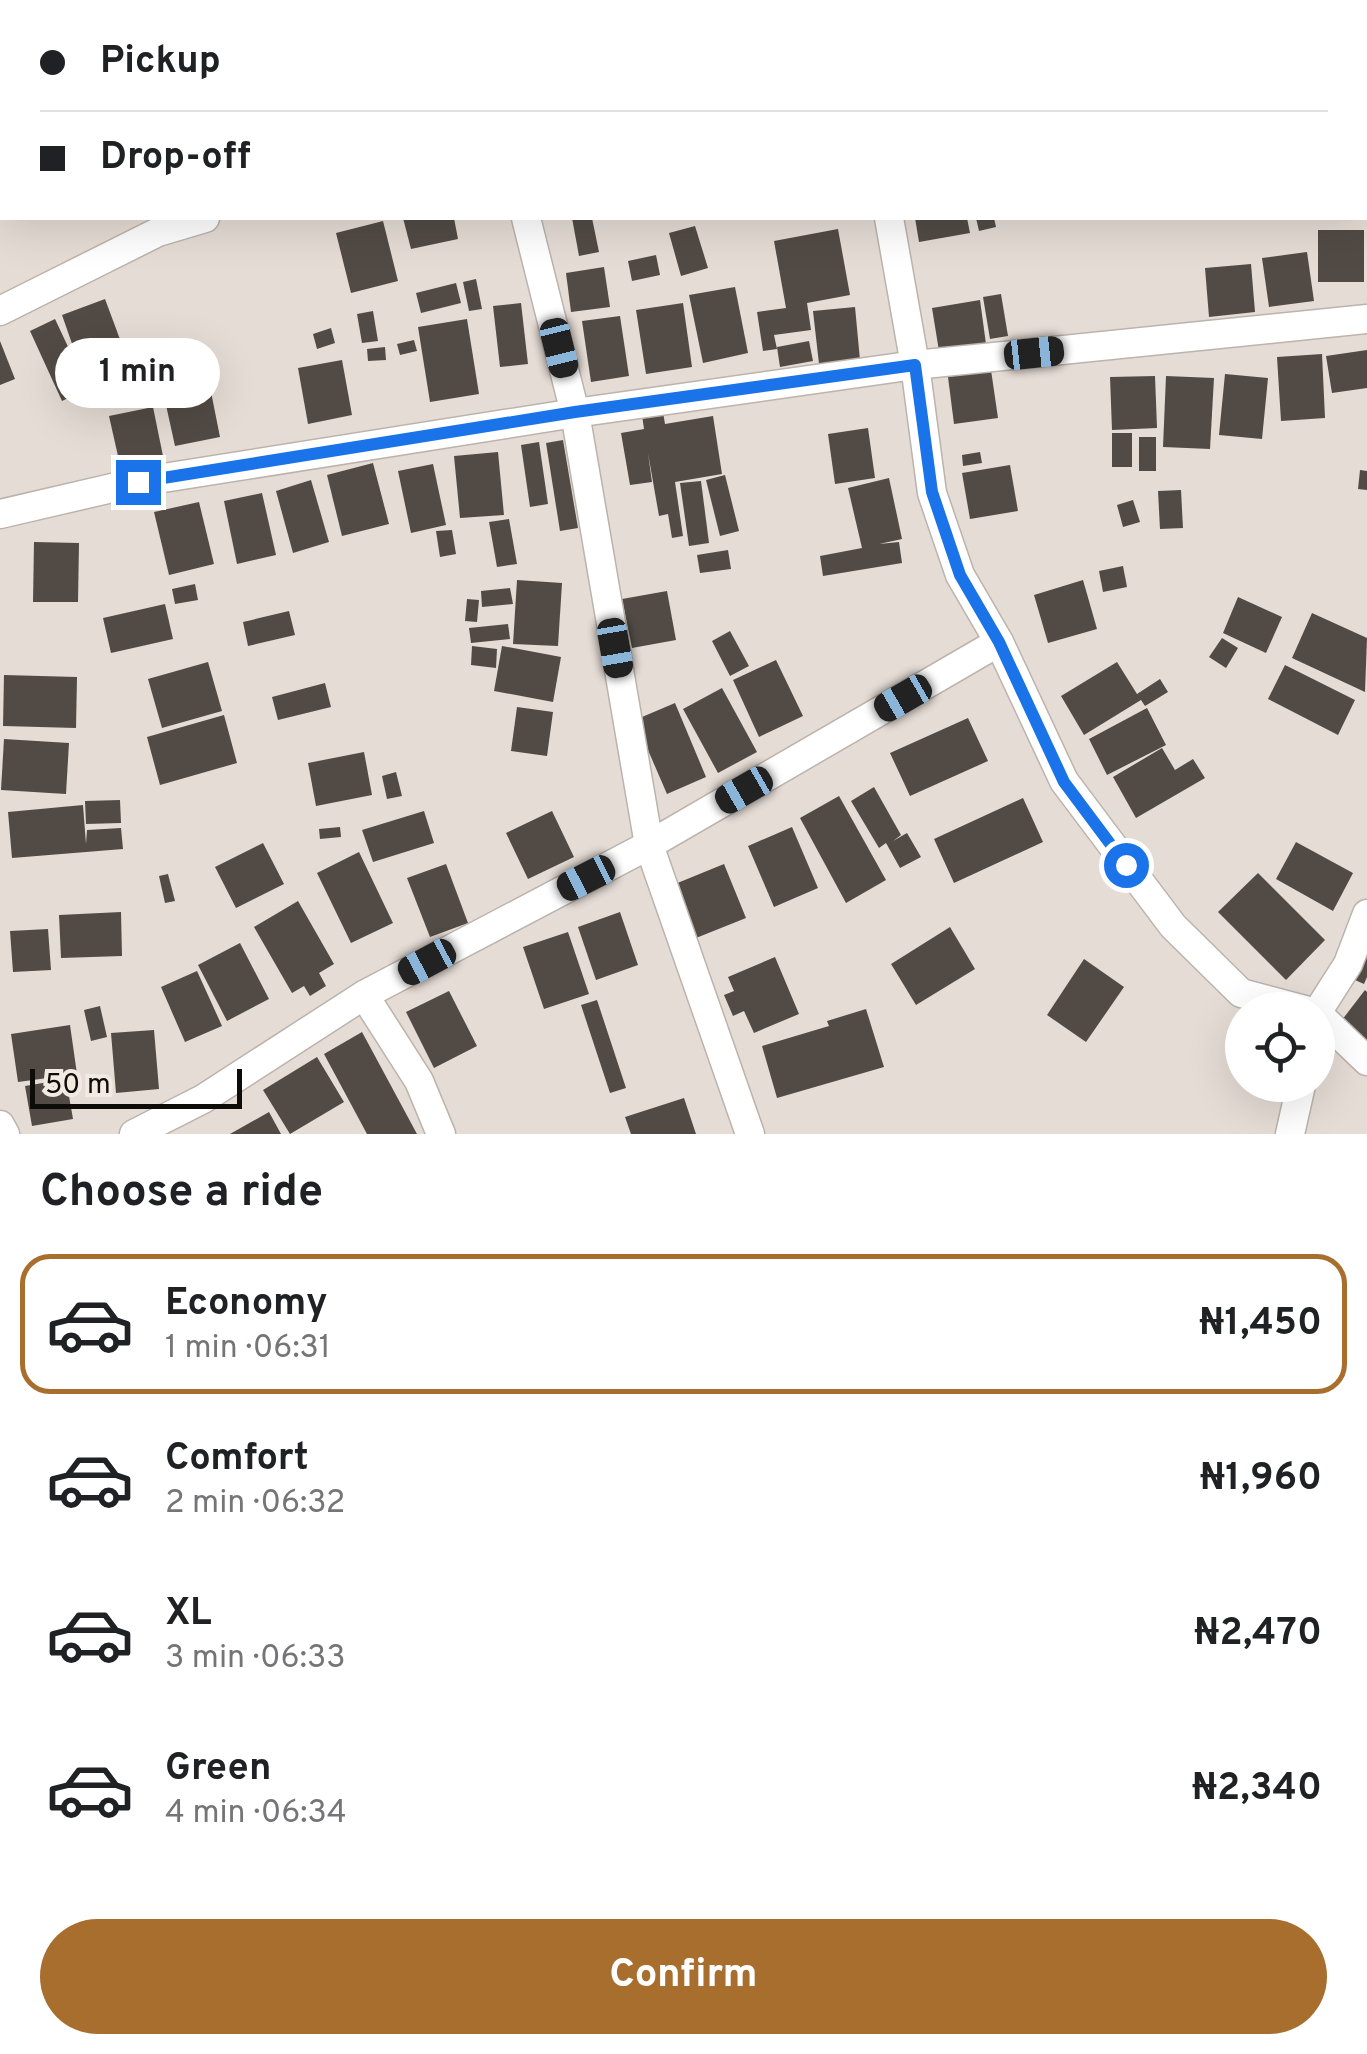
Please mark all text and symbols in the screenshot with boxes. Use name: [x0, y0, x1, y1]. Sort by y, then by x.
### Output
text: Pickup: [100, 38, 221, 87]
text: Drop-off: [100, 134, 251, 183]
car: [537, 315, 581, 381]
car: [1003, 335, 1065, 371]
callout: 1 min: [56, 337, 220, 407]
text: 1 min: [99, 353, 176, 393]
route end: [116, 460, 161, 505]
car: [595, 616, 635, 680]
car: [870, 670, 936, 726]
car: [711, 762, 777, 818]
route start: [1104, 843, 1149, 888]
car: [552, 851, 620, 905]
car: [393, 935, 461, 989]
map controls: [1225, 992, 1335, 1102]
button: locate: [1225, 992, 1335, 1102]
scale bar: [30, 1064, 242, 1108]
text: 50 m: [45, 1068, 111, 1104]
text: Choose a ride: [40, 1165, 323, 1222]
icon: car: [45, 1279, 135, 1369]
text: Economy: [165, 1280, 327, 1329]
text: ₦1,450: [1199, 1300, 1322, 1349]
text: 1 min · 06:31: [165, 1329, 331, 1369]
icon: car: [45, 1434, 135, 1524]
text: Comfort: [165, 1435, 309, 1484]
text: ₦1,960: [1200, 1455, 1322, 1504]
text: 2 min · 06:32: [165, 1484, 345, 1524]
icon: car: [45, 1589, 135, 1679]
text: XL: [165, 1590, 212, 1639]
text: ₦2,470: [1194, 1610, 1322, 1659]
text: 3 min · 06:33: [165, 1639, 345, 1679]
icon: car: [45, 1744, 135, 1834]
text: Green: [165, 1745, 271, 1794]
text: ₦2,340: [1192, 1765, 1322, 1814]
text: 4 min · 06:34: [165, 1794, 347, 1834]
button: Confirm: [40, 1919, 1327, 2034]

